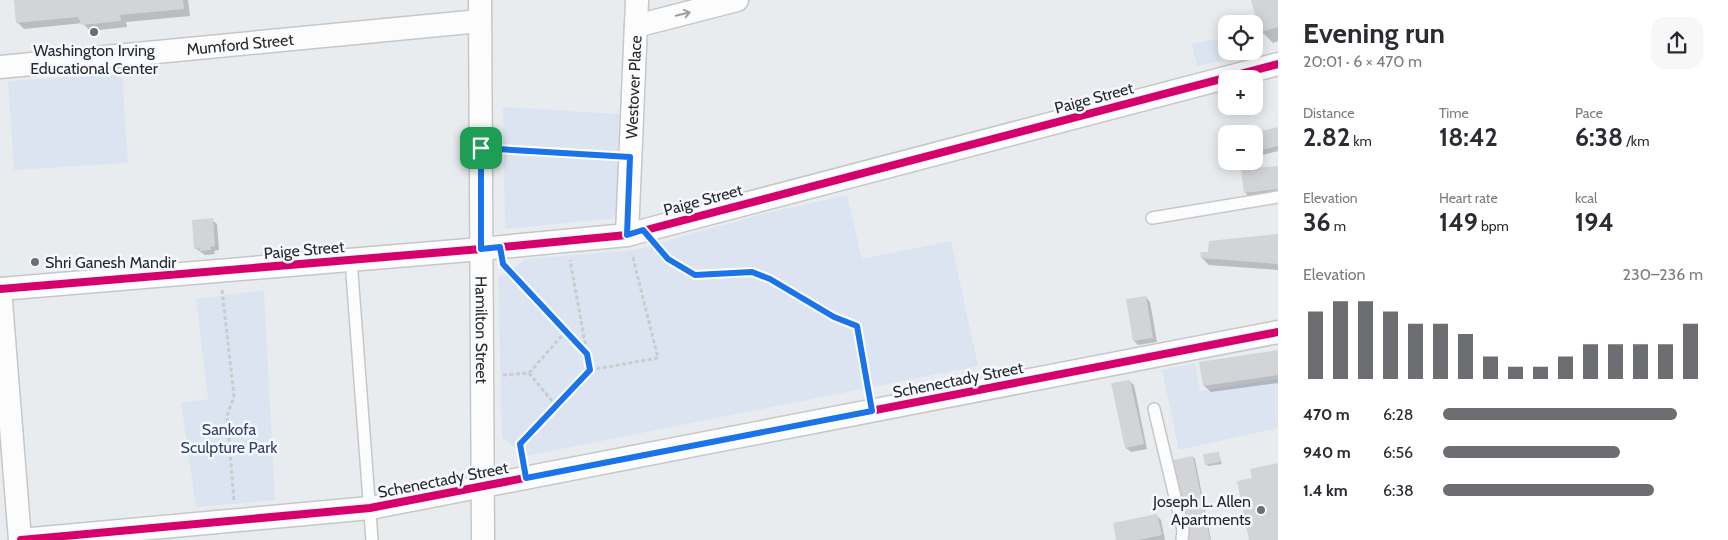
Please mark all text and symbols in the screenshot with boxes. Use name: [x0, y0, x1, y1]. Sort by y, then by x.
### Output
one-way arrow: [674, 9, 690, 18]
map controls: [1218, 15, 1263, 170]
button: locate: [1218, 15, 1263, 60]
text: Evening run: [1303, 16, 1445, 50]
button: share: [1651, 17, 1703, 69]
marker: Washington Irving Educational Center: [88, 26, 100, 38]
street label: Mumford Street: [185, 29, 295, 59]
street label: Westover Place: [622, 35, 645, 139]
place label: Washington Irving Educational Center: [30, 41, 159, 78]
text: 20:01 · 6 × 470 m: [1303, 52, 1422, 71]
button: +: [1218, 70, 1263, 115]
street label: Paige Street: [1052, 78, 1136, 118]
text: Distance: [1303, 104, 1355, 122]
text: Time: [1439, 104, 1469, 122]
text: Pace: [1575, 104, 1603, 122]
text: 2.82: [1303, 122, 1350, 152]
text: 18:42: [1439, 122, 1498, 152]
text: 6:38: [1575, 122, 1623, 152]
button: −: [1218, 125, 1263, 170]
pin: [460, 127, 502, 169]
text: km: [1350, 132, 1372, 150]
text: /km: [1623, 132, 1649, 150]
icon: arrive: [467, 134, 495, 162]
street label: Paige Street: [661, 180, 745, 220]
text: Elevation: [1303, 189, 1358, 207]
text: Heart rate: [1439, 189, 1498, 207]
text: kcal: [1575, 189, 1597, 207]
text: 36: [1303, 207, 1331, 237]
text: 149: [1439, 207, 1478, 237]
text: 194: [1575, 207, 1614, 237]
text: m: [1331, 217, 1346, 235]
text: bpm: [1478, 217, 1509, 235]
street label: Paige Street: [263, 237, 346, 263]
place label: Shri Ganesh Mandir: [45, 253, 177, 272]
marker: Shri Ganesh Mandir: [29, 256, 41, 268]
text: Elevation: [1303, 265, 1366, 284]
text: 230–236 m: [1623, 265, 1703, 284]
street label: Hamilton Street: [472, 276, 492, 385]
street label: Schenectady Street: [891, 358, 1026, 402]
text: 470 m: [1303, 405, 1350, 424]
text: 6:28: [1383, 405, 1414, 424]
park label: Sankofa Sculpture Park: [181, 420, 278, 457]
text: 940 m: [1303, 443, 1351, 462]
text: 6:56: [1383, 443, 1413, 462]
street label: Schenectady Street: [376, 458, 511, 502]
text: 1.4 km: [1303, 481, 1348, 500]
text: 6:38: [1383, 481, 1414, 500]
place label: Joseph L. Allen Apartments: [1152, 492, 1251, 529]
marker: Joseph L. Allen Apartments: [1255, 504, 1267, 516]

